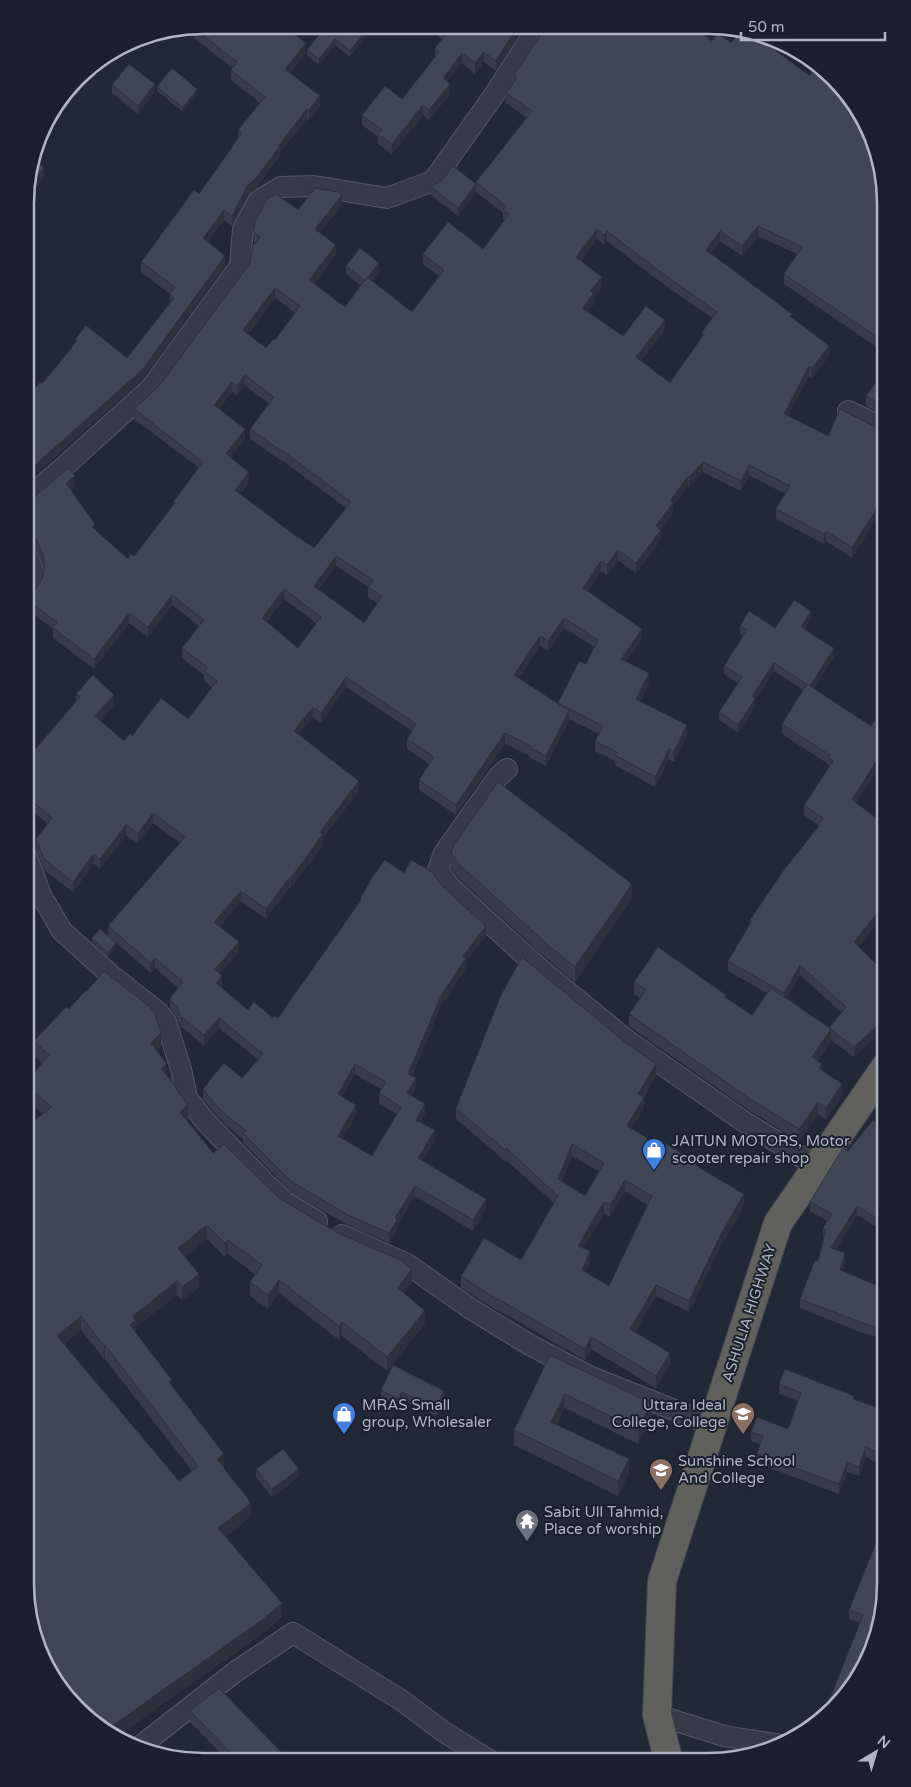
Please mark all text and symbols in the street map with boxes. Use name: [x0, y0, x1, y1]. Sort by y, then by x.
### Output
scale bar: [741, 10, 885, 42]
text: 50 m: [748, 18, 785, 36]
place label: JAITUN MOTORS, Motor scooter repair shop: [672, 1132, 850, 1167]
shop icon: JAITUN MOTORS, Motor scooter repair shop: [641, 1137, 667, 1171]
street label: ASHULIA HIGHWAY: [718, 1241, 780, 1384]
place label: MRAS Small group, Wholesaler: [362, 1396, 492, 1431]
place label: Uttara Ideal College, College: [612, 1396, 726, 1431]
shop icon: MRAS Small group, Wholesaler: [331, 1401, 357, 1435]
school or university icon: Uttara Ideal College, College: [730, 1401, 756, 1435]
place label: Sunshine School And College: [678, 1452, 795, 1487]
school or university icon: Sunshine School And College: [648, 1457, 674, 1491]
place label: Sabit Ull Tahmid, Place of worship: [544, 1503, 663, 1538]
temple icon: Sabit Ull Tahmid, Place of worship: [514, 1508, 540, 1542]
north arrow: [851, 1727, 901, 1777]
text: N: [874, 1732, 893, 1752]

